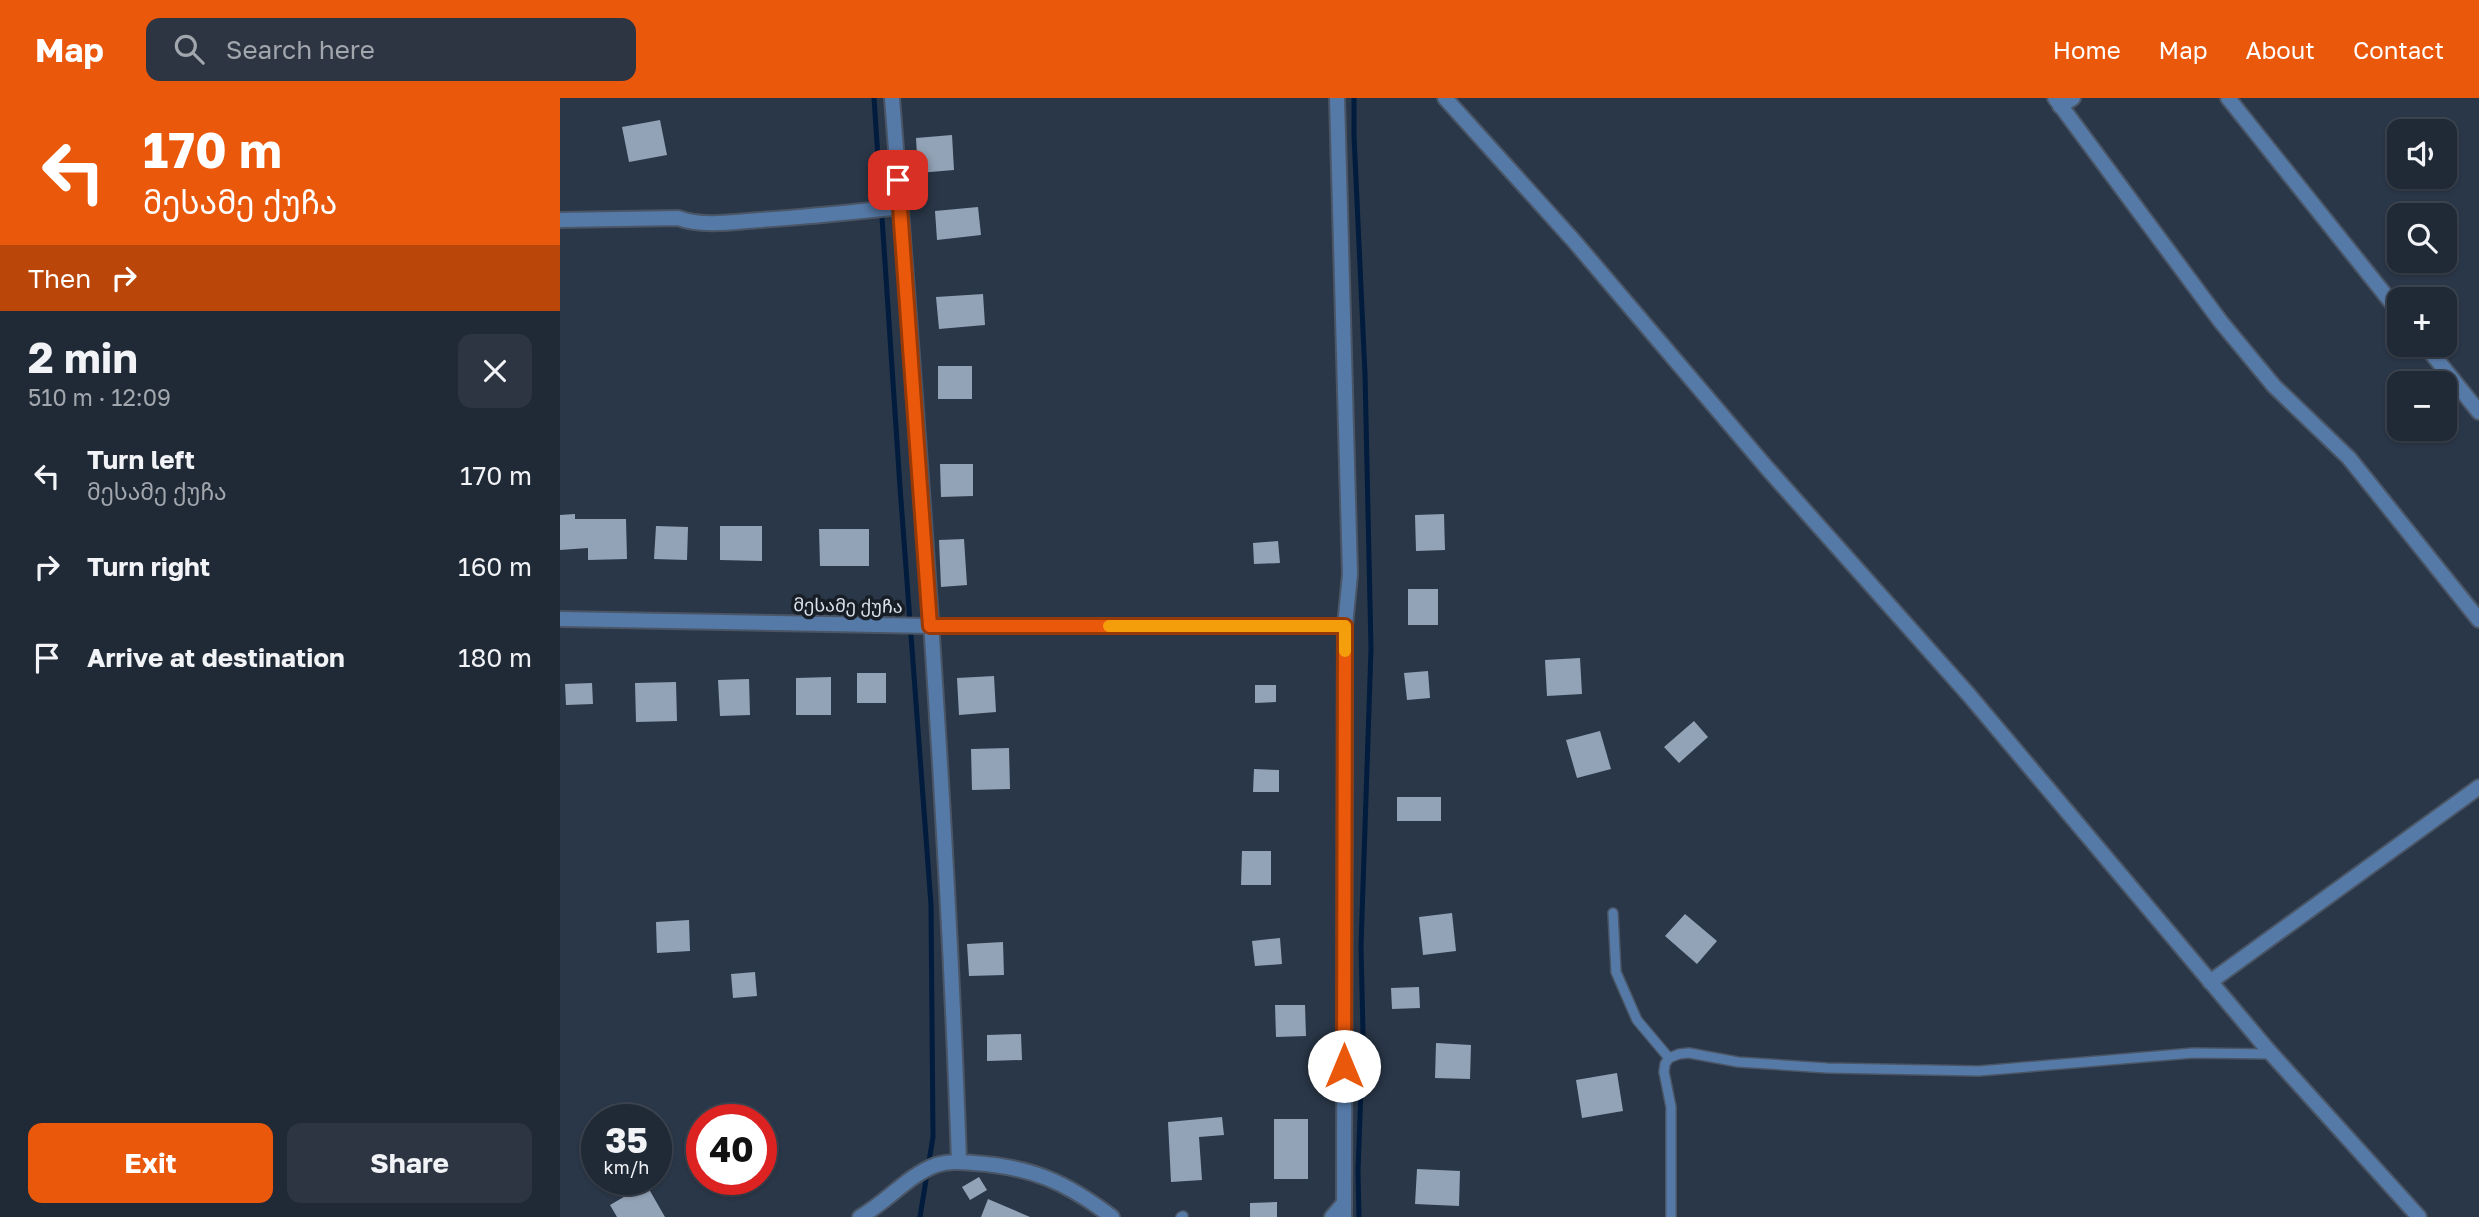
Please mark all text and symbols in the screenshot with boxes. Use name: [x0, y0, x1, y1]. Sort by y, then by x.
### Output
search box: [146, 18, 636, 81]
text: Map: [35, 30, 104, 69]
icon: search: [170, 30, 208, 68]
text: Search here: [226, 34, 375, 65]
text: Home: [2053, 35, 2121, 64]
text: Map: [2159, 35, 2208, 64]
text: About: [2246, 35, 2315, 64]
text: Contact: [2353, 35, 2444, 64]
map controls: [2387, 119, 2457, 441]
button: sound: [2387, 119, 2457, 189]
text: 170 m: [143, 120, 282, 179]
icon: left: [28, 126, 119, 217]
pin: [868, 150, 928, 210]
icon: arrive: [879, 161, 917, 199]
text: მესამე ქუჩა: [143, 183, 337, 221]
button: search: [2387, 203, 2457, 273]
icon: right: [105, 259, 143, 297]
text: Then: [28, 263, 91, 294]
button: +: [2387, 287, 2457, 357]
text: 2 min: [28, 332, 138, 382]
button: close: [458, 334, 532, 408]
button: −: [2387, 371, 2457, 441]
text: 510 m · 12:09: [28, 383, 171, 411]
text: Turn left: [87, 444, 195, 475]
icon: left: [28, 457, 66, 495]
text: 170 m: [460, 460, 532, 491]
text: მესამე ქუჩა: [87, 477, 227, 505]
icon: right: [28, 548, 66, 586]
text: Turn right: [87, 551, 210, 582]
text: 160 m: [458, 551, 532, 582]
street label: მესამე ქუჩა: [793, 593, 903, 618]
icon: arrive: [28, 639, 66, 677]
text: Arrive at destination: [87, 642, 345, 673]
text: 180 m: [458, 642, 532, 673]
position arrow: [1307, 1029, 1381, 1103]
speed limit sign: 40: [686, 1104, 777, 1195]
text: 35: [605, 1119, 648, 1161]
button: Exit: [28, 1123, 273, 1203]
button: Share: [287, 1123, 532, 1203]
text: km/h: [604, 1156, 649, 1178]

